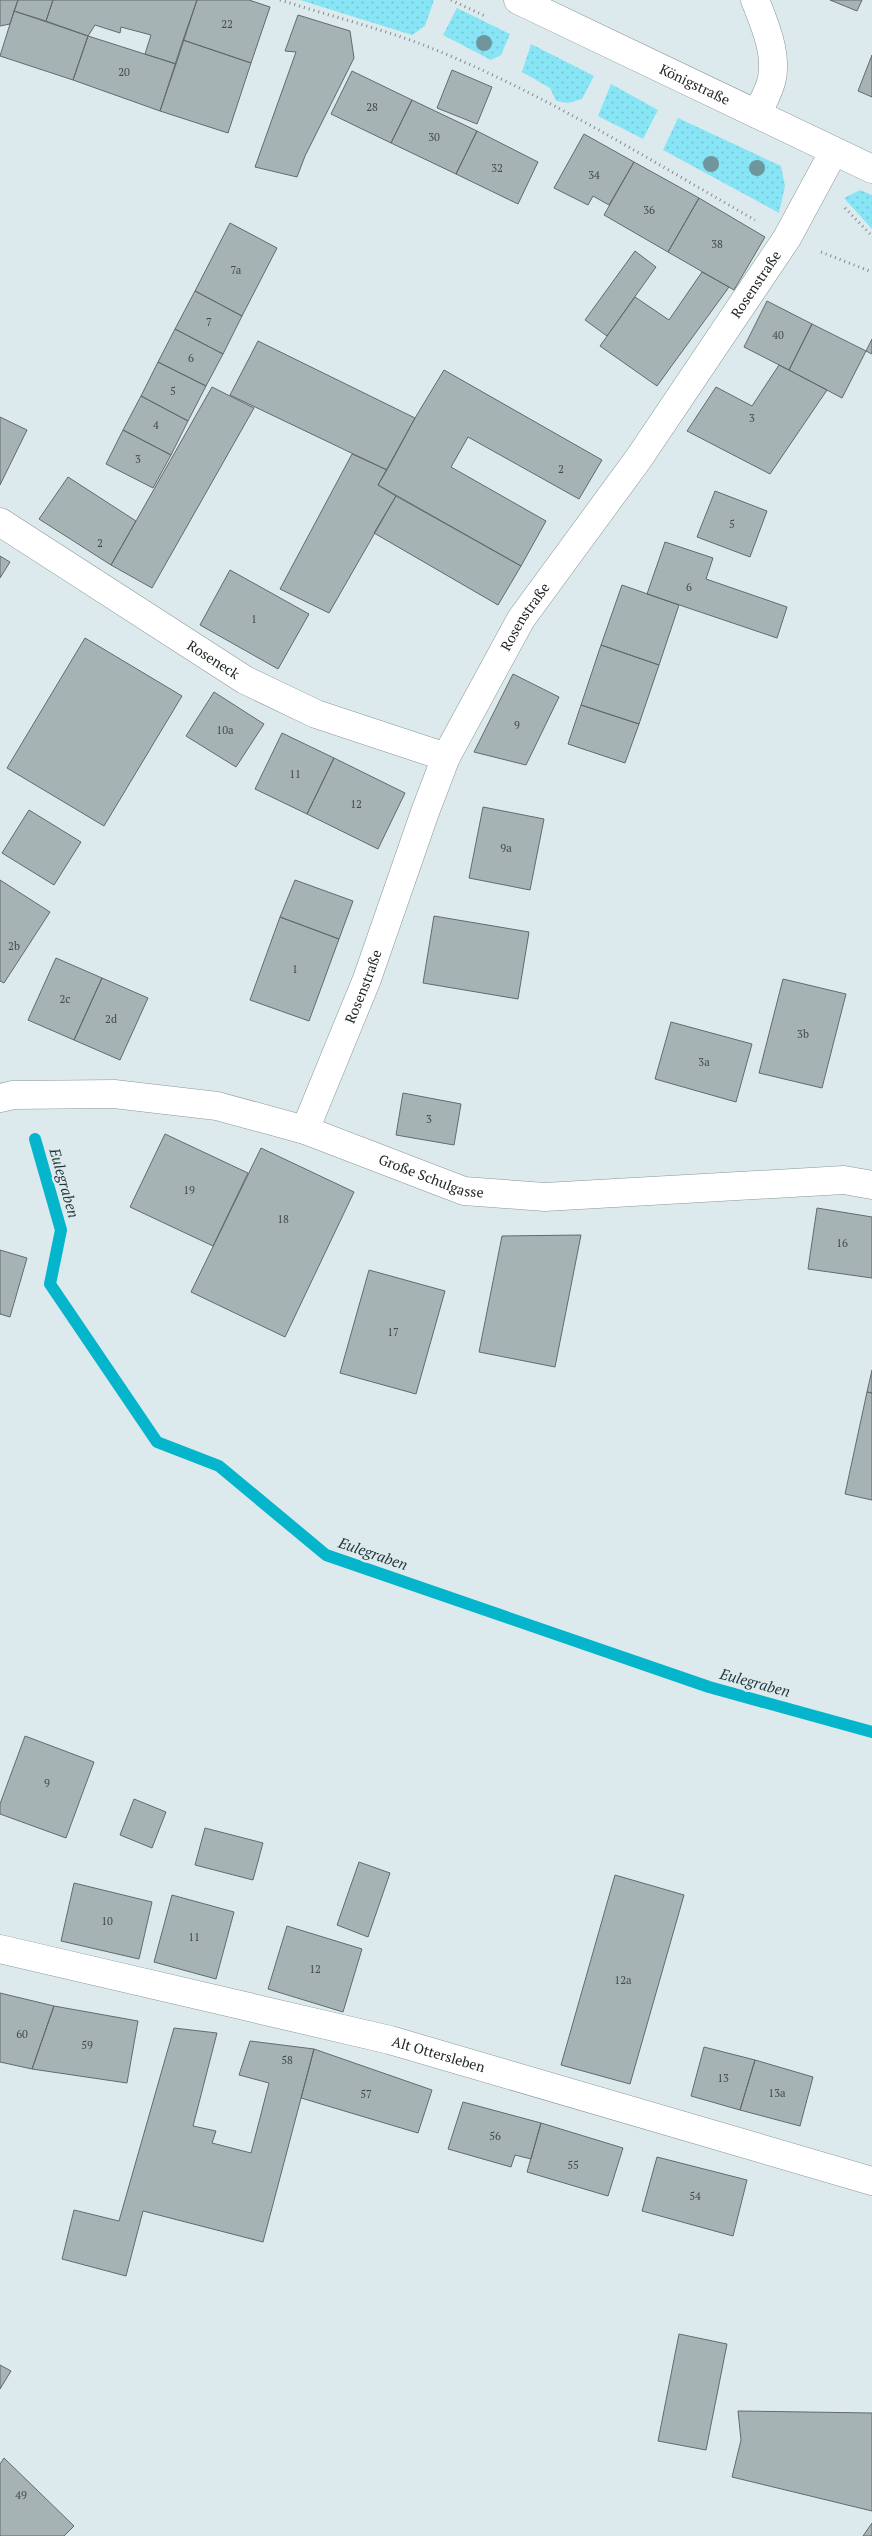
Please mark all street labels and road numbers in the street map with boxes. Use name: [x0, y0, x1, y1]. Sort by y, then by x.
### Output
street label: Königstraße: [657, 59, 733, 109]
street label: Rosenstraße: [726, 246, 785, 321]
street label: Rosenstraße: [496, 579, 554, 654]
street label: Roseneck: [184, 635, 244, 684]
street label: Rosenstraße: [340, 947, 386, 1026]
street label: Große Schulgasse: [376, 1149, 484, 1201]
street label: Alt Ottersleben: [390, 2031, 488, 2076]

